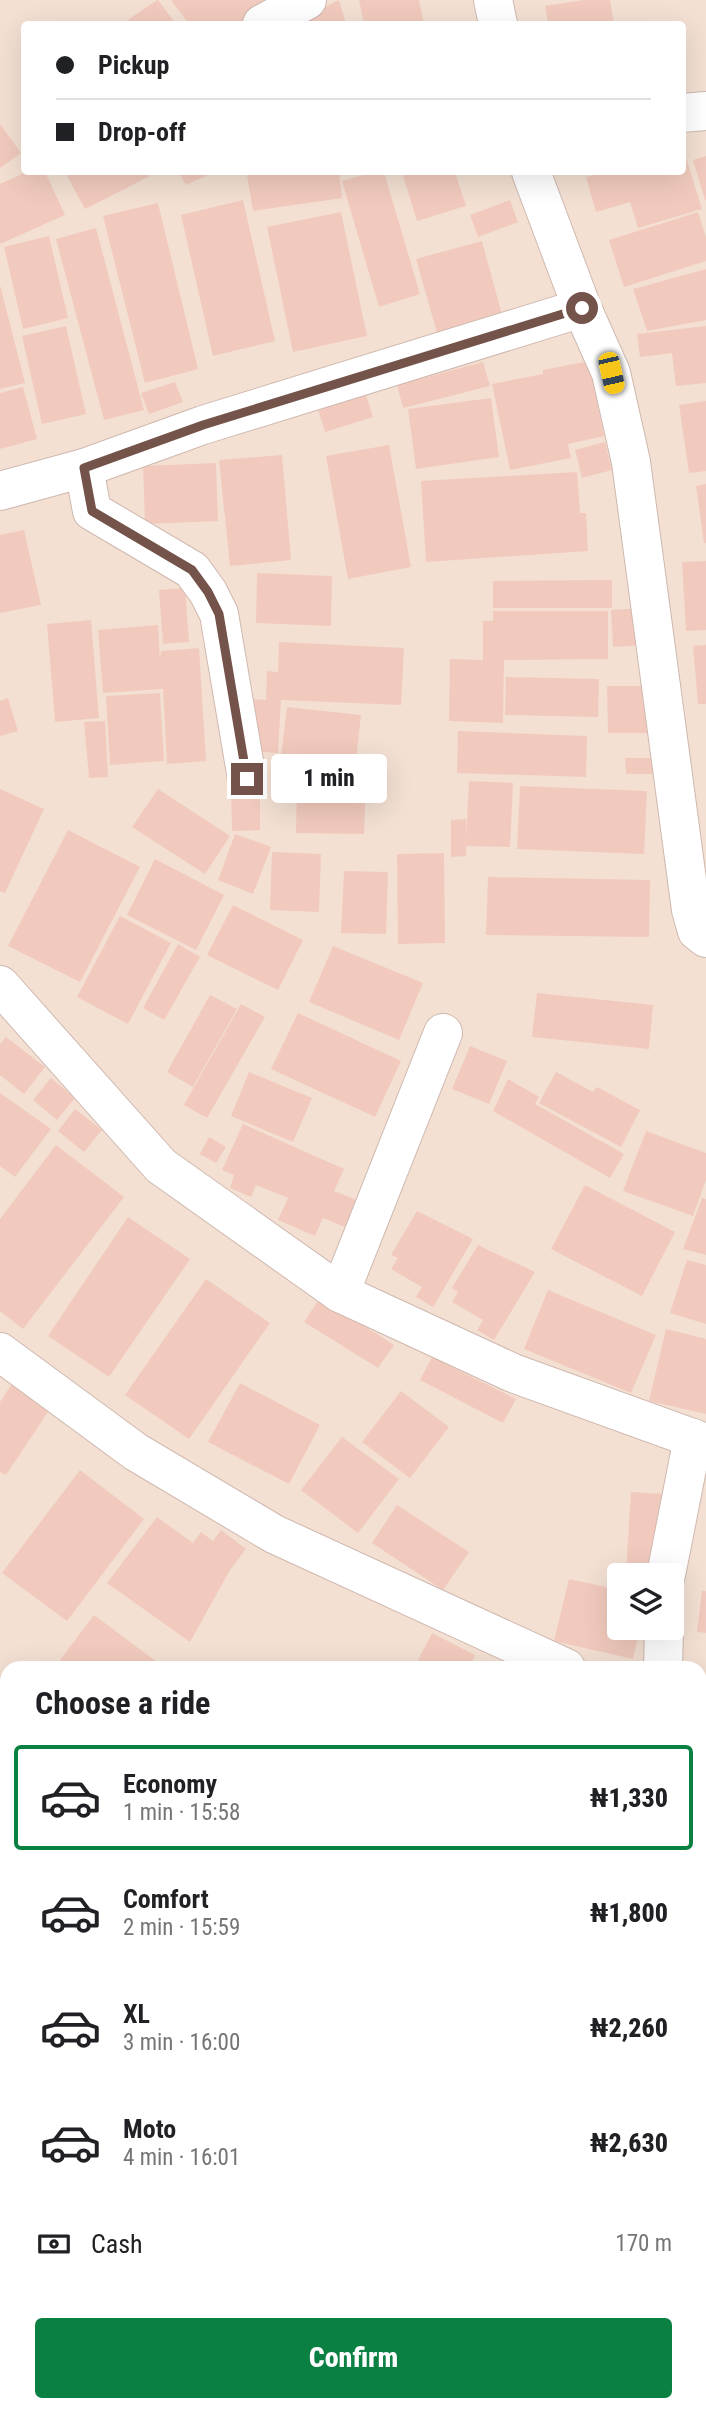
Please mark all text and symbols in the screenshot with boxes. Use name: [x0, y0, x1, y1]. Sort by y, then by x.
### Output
text: Pickup: [98, 50, 169, 80]
text: Drop-off: [98, 117, 186, 147]
route start: [566, 292, 598, 324]
car: [597, 350, 626, 396]
callout: 1 min: [272, 754, 387, 804]
route end: [231, 763, 263, 795]
text: 1 min: [303, 765, 355, 792]
map controls: [607, 1563, 684, 1640]
button: layers: [607, 1563, 684, 1640]
text: Choose a ride: [35, 1684, 210, 1722]
icon: car: [39, 1766, 102, 1829]
text: Economy: [123, 1769, 217, 1799]
text: ₦1,330: [590, 1783, 668, 1813]
text: 1 min · 15:58: [123, 1799, 240, 1826]
icon: car: [39, 1881, 102, 1944]
text: Comfort: [123, 1884, 209, 1914]
text: ₦1,800: [590, 1898, 668, 1928]
text: 2 min · 15:59: [123, 1914, 240, 1941]
icon: car: [39, 1996, 102, 2059]
text: XL: [123, 1999, 150, 2029]
text: ₦2,260: [590, 2013, 668, 2043]
text: 3 min · 16:00: [123, 2029, 240, 2056]
icon: car: [39, 2111, 102, 2174]
text: Moto: [123, 2114, 176, 2144]
text: ₦2,630: [590, 2128, 668, 2158]
text: 4 min · 16:01: [123, 2144, 240, 2171]
icon: cash: [35, 2225, 73, 2263]
text: Cash: [91, 2229, 143, 2259]
text: 170 m: [615, 2230, 672, 2257]
button: Confirm: [35, 2318, 672, 2398]

